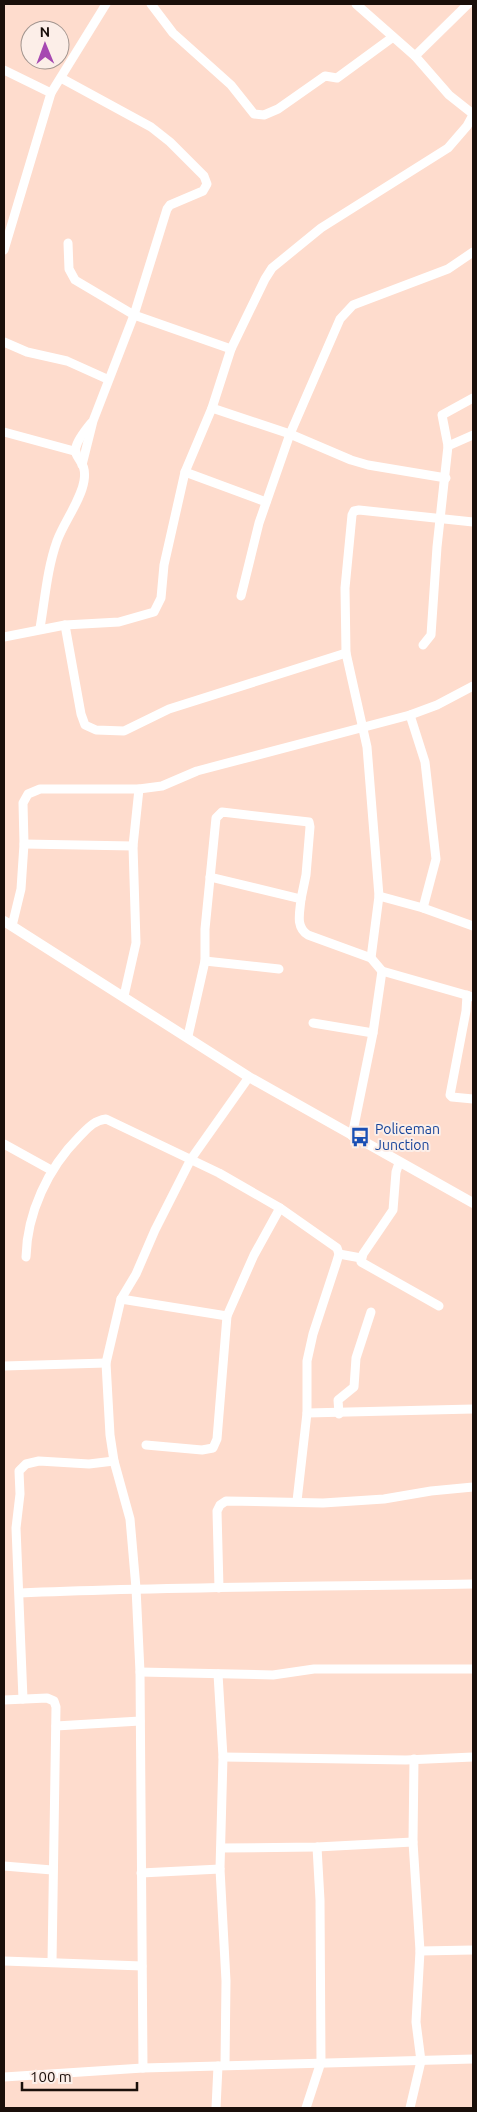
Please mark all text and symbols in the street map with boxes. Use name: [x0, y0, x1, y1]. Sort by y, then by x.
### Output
north arrow: [20, 20, 70, 70]
text: N: [39, 24, 50, 40]
place label: Policeman Junction: [375, 1121, 440, 1153]
bus stop icon: Policeman Junction: [349, 1126, 371, 1148]
scale bar: [22, 2060, 138, 2092]
text: 100 m: [30, 2068, 72, 2085]

